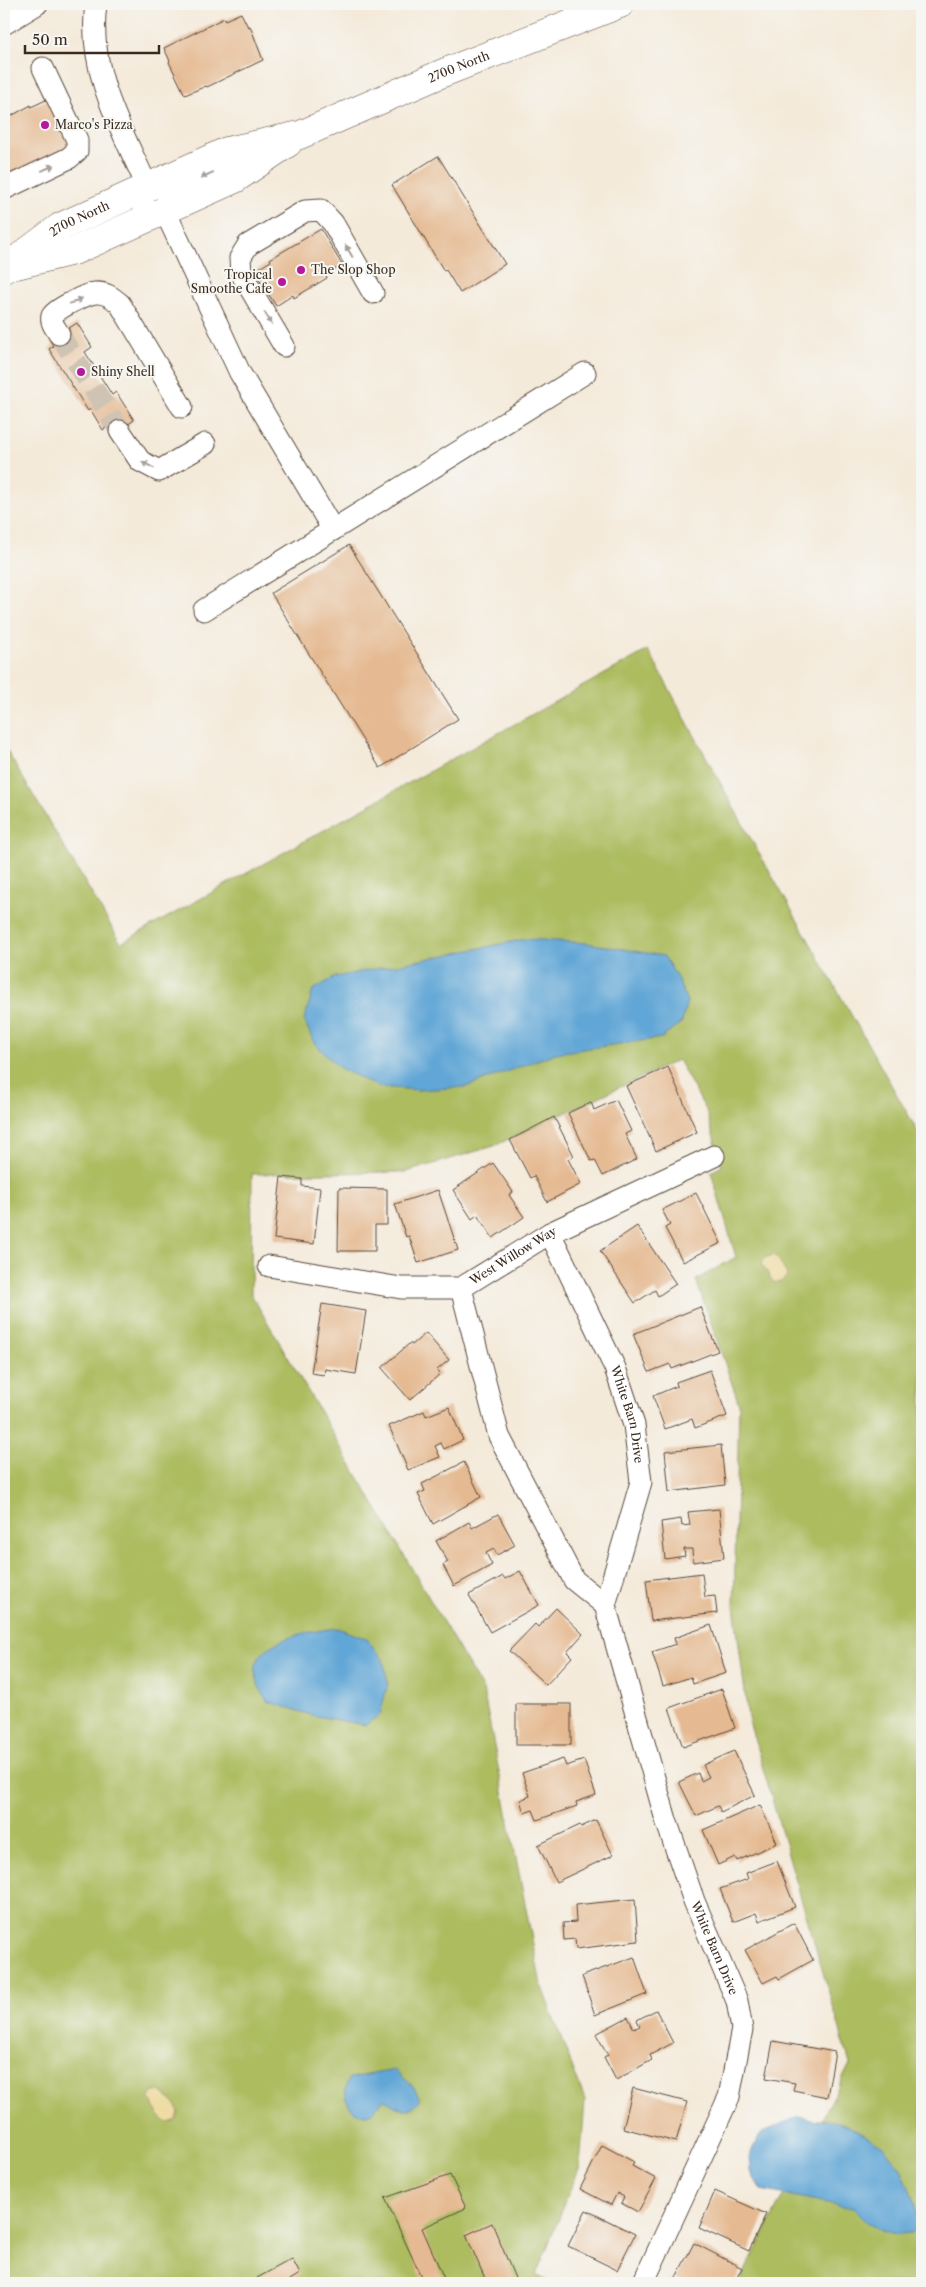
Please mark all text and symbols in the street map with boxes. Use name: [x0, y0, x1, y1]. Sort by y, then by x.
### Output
scale bar: [25, 22, 159, 54]
text: 50 m: [32, 30, 68, 49]
street label: 2700 North: [426, 47, 492, 86]
place label: Marco's Pizza: [55, 117, 134, 132]
marker: Marco's Pizza: [39, 119, 51, 131]
one-way arrow: [41, 164, 55, 172]
one-way arrow: [200, 172, 214, 180]
street label: 2700 North: [46, 197, 112, 240]
one-way arrow: [344, 244, 353, 257]
place label: The Slop Shop: [311, 262, 396, 277]
marker: The Slop Shop: [295, 264, 307, 276]
place label: Tropical Smoothe Cafe: [191, 267, 272, 296]
marker: Tropical Smoothe Cafe: [276, 276, 288, 288]
one-way arrow: [69, 297, 83, 305]
one-way arrow: [263, 312, 272, 325]
place label: Shiny Shell: [91, 364, 155, 379]
marker: Shiny Shell: [75, 366, 87, 378]
one-way arrow: [140, 461, 155, 469]
street label: West Willow Way: [466, 1223, 559, 1288]
street label: White Barn Drive: [607, 1363, 647, 1464]
street label: White Barn Drive: [688, 1898, 742, 1997]

